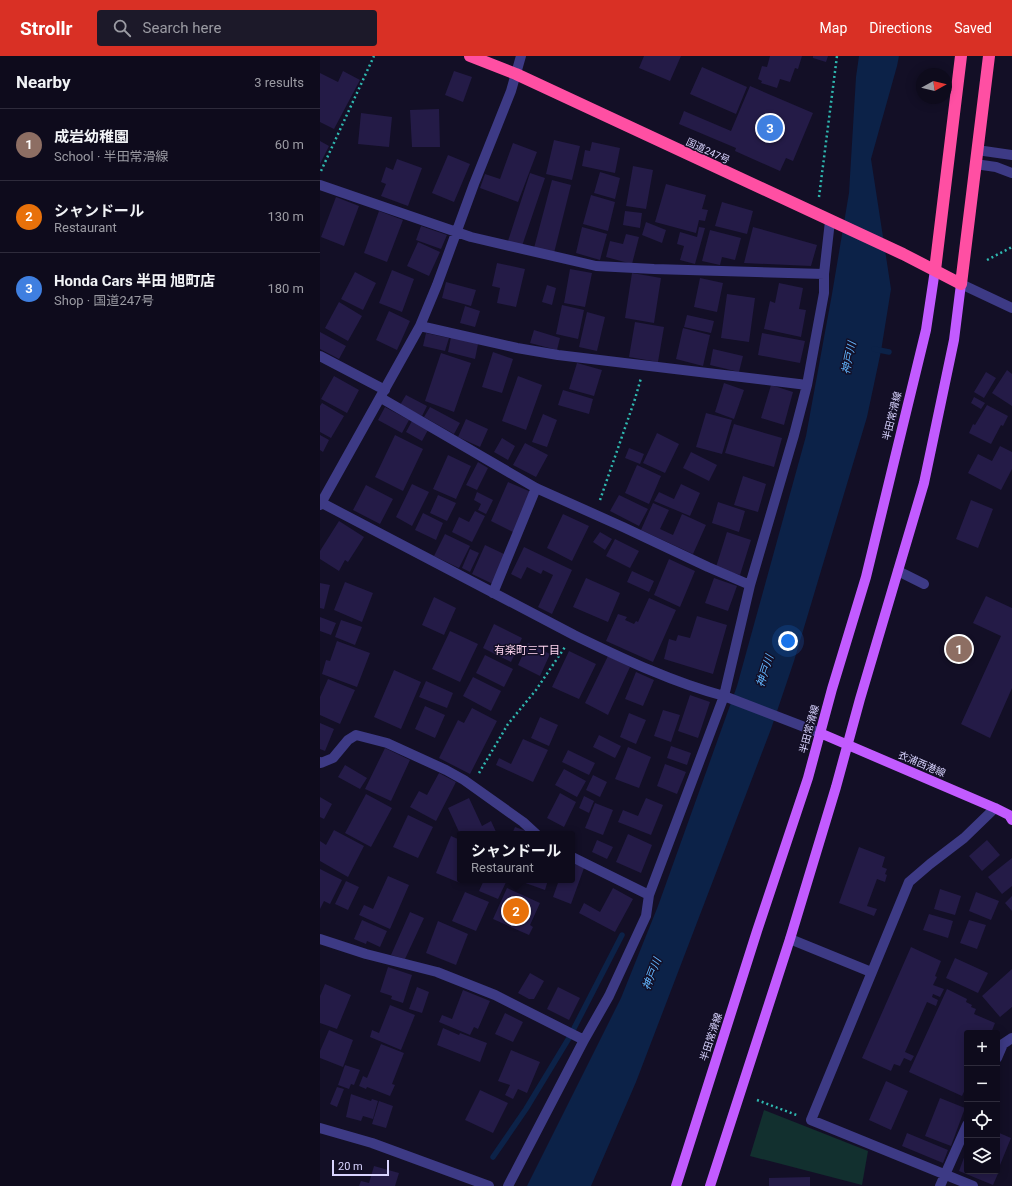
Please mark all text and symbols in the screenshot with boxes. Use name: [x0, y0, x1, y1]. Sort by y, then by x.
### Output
search box: [97, 10, 377, 46]
text: Strollr: [20, 17, 73, 40]
icon: search: [111, 17, 133, 39]
text: Search here: [143, 19, 221, 37]
text: Map: [820, 20, 847, 36]
text: Directions: [869, 20, 932, 36]
text: Saved: [954, 20, 992, 36]
north arrow: [916, 68, 952, 104]
text: Nearby: [16, 72, 71, 92]
text: 3 results: [254, 75, 304, 90]
pin: 3: [757, 113, 783, 143]
text: 成岩幼稚園: [54, 128, 129, 146]
street label: 国道247号: [684, 136, 732, 166]
text: 1: [25, 137, 33, 152]
text: 60 m: [275, 137, 304, 152]
text: School · 半田常滑線: [54, 149, 169, 164]
text: シャンドール: [54, 202, 144, 220]
text: 2: [25, 209, 33, 224]
text: 130 m: [267, 209, 304, 224]
text: Restaurant: [54, 220, 117, 235]
text: Honda Cars 半田 旭町店: [54, 272, 215, 290]
text: 3: [25, 281, 33, 296]
text: 180 m: [267, 281, 304, 296]
text: Shop · 国道247号: [54, 293, 154, 308]
water label: 神戸川: [839, 340, 859, 375]
street label: 半田常滑線: [881, 390, 903, 442]
your location: [778, 631, 798, 651]
pin: 1: [946, 634, 972, 664]
district label: 有楽町三丁目: [494, 644, 560, 657]
water label: 神戸川: [754, 652, 777, 689]
street label: 半田常滑線: [797, 703, 821, 755]
street label: 衣浦西港線: [896, 749, 947, 779]
popup: [457, 831, 575, 883]
text: シャンドール: [471, 842, 561, 860]
text: Restaurant: [471, 860, 534, 875]
pin: 2: [503, 896, 529, 926]
water label: 神戸川: [640, 955, 664, 992]
street label: 半田常滑線: [698, 1012, 724, 1062]
map controls: [964, 1030, 1000, 1174]
button: +: [964, 1030, 1000, 1066]
button: −: [964, 1066, 1000, 1102]
button: locate: [964, 1102, 1000, 1138]
button: layers: [964, 1138, 1000, 1174]
scale bar: [332, 1158, 389, 1177]
text: 20 m: [338, 1160, 363, 1173]

